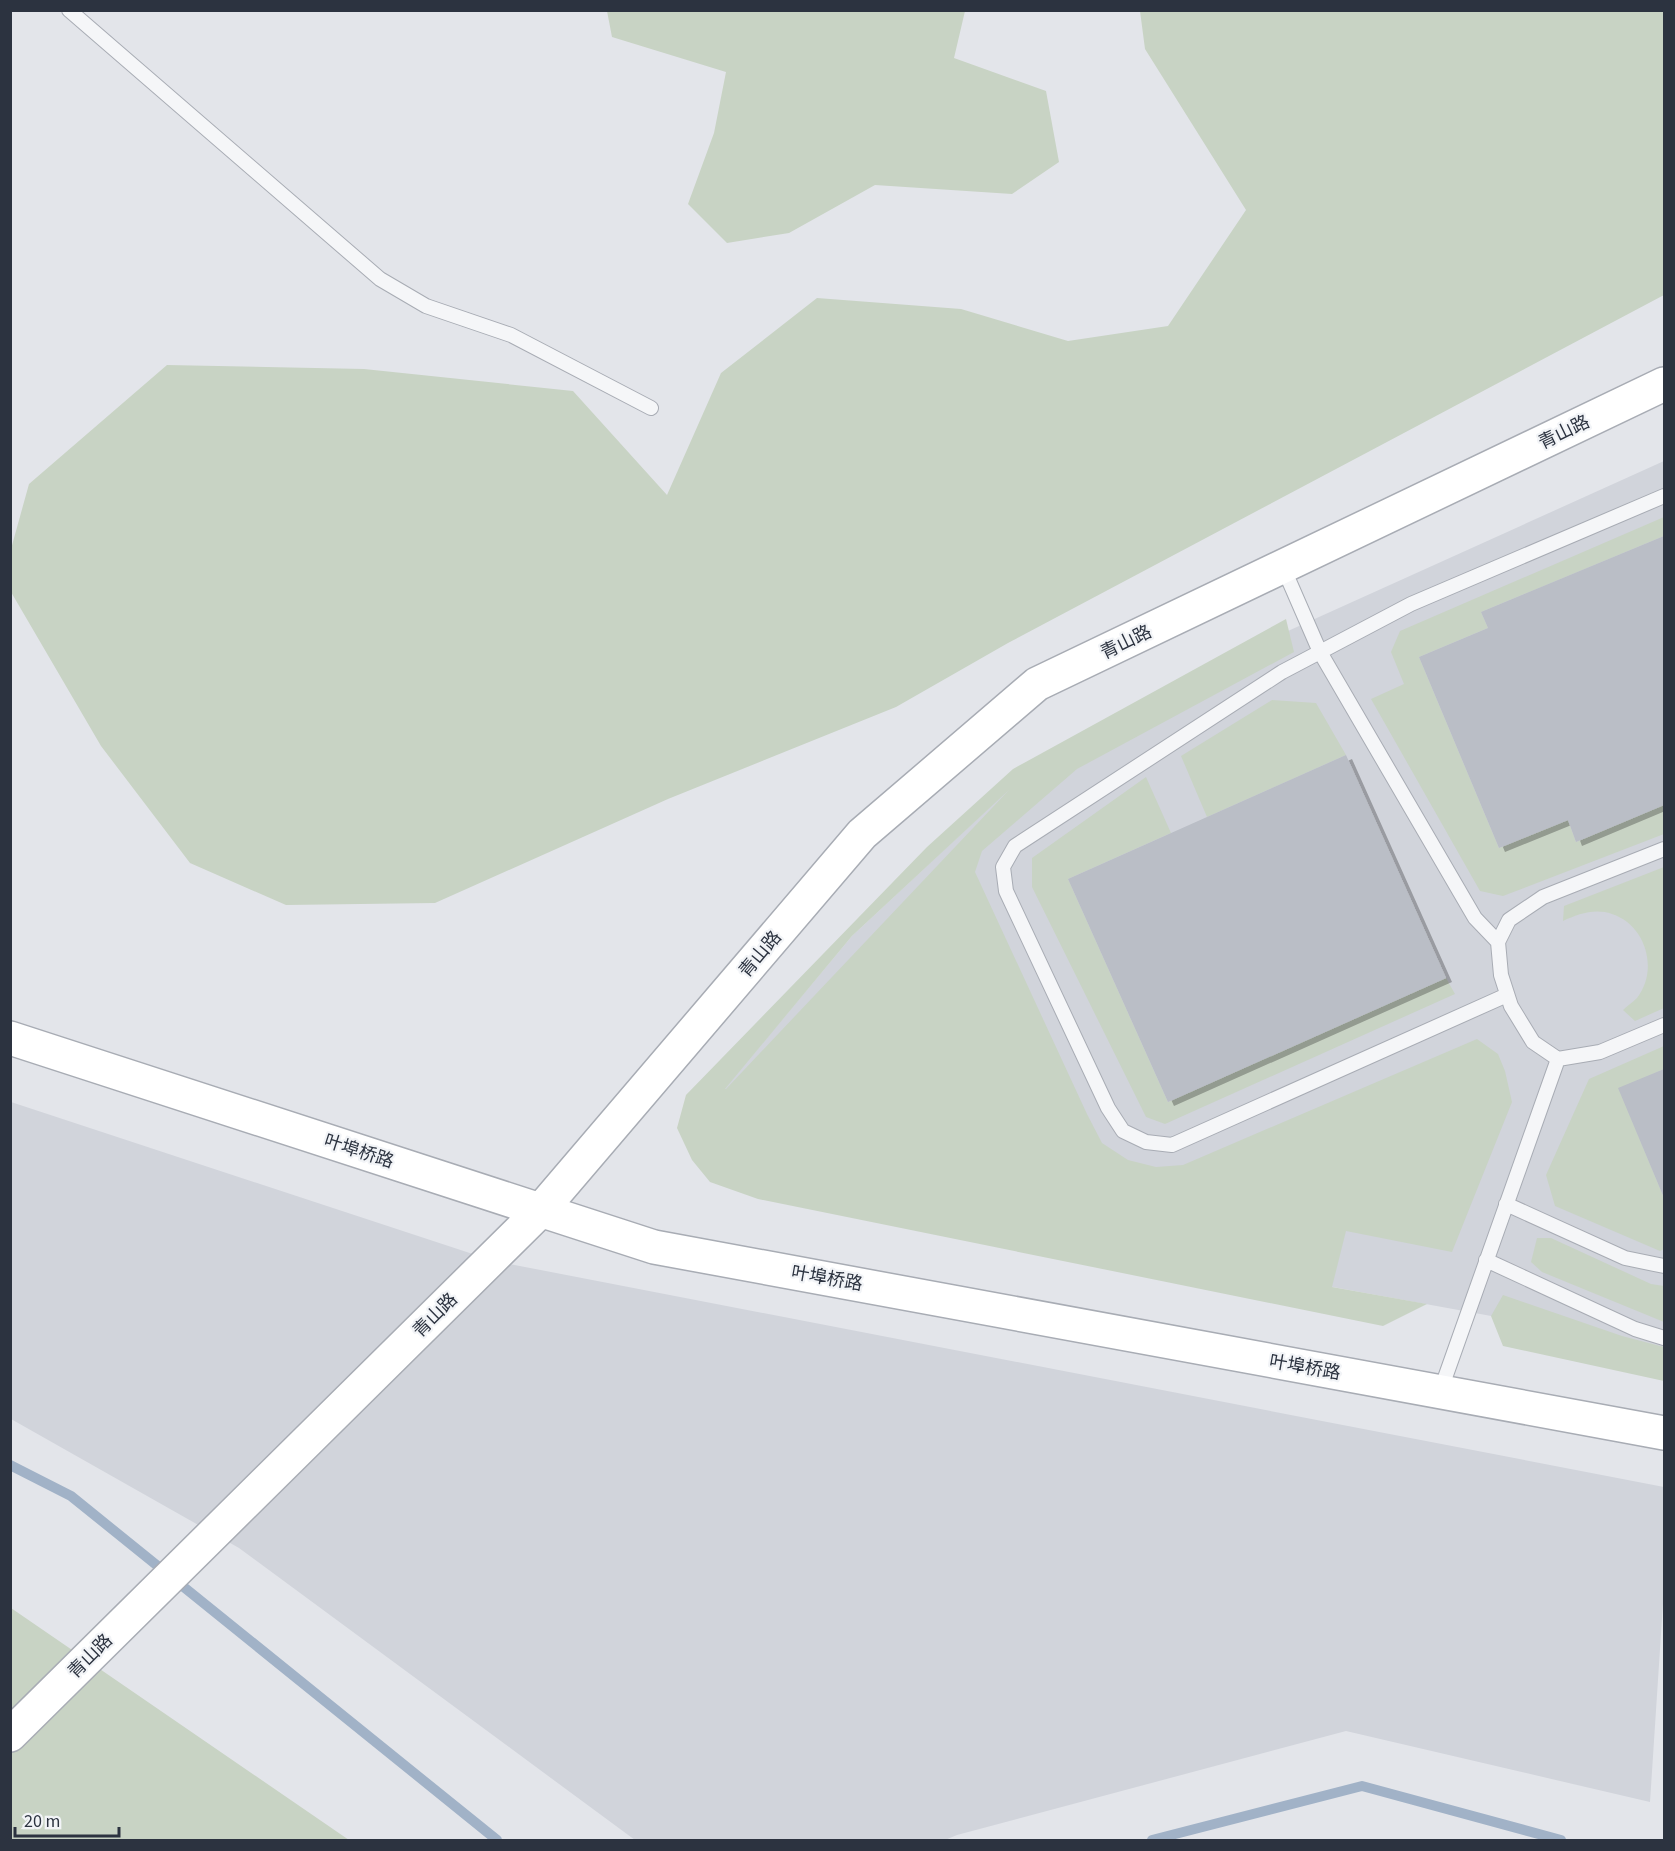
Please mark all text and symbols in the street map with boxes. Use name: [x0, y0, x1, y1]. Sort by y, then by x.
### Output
street label: 青山路: [1534, 409, 1594, 456]
street label: 青山路: [1096, 619, 1156, 666]
street label: 青山路: [733, 926, 787, 983]
street label: 叶埠桥路: [321, 1128, 397, 1174]
street label: 叶埠桥路: [789, 1260, 865, 1297]
street label: 青山路: [407, 1287, 463, 1343]
street label: 叶埠桥路: [1267, 1349, 1343, 1386]
street label: 青山路: [62, 1628, 118, 1684]
scale bar: [15, 1800, 118, 1838]
text: 20 m: [24, 1809, 60, 1834]

